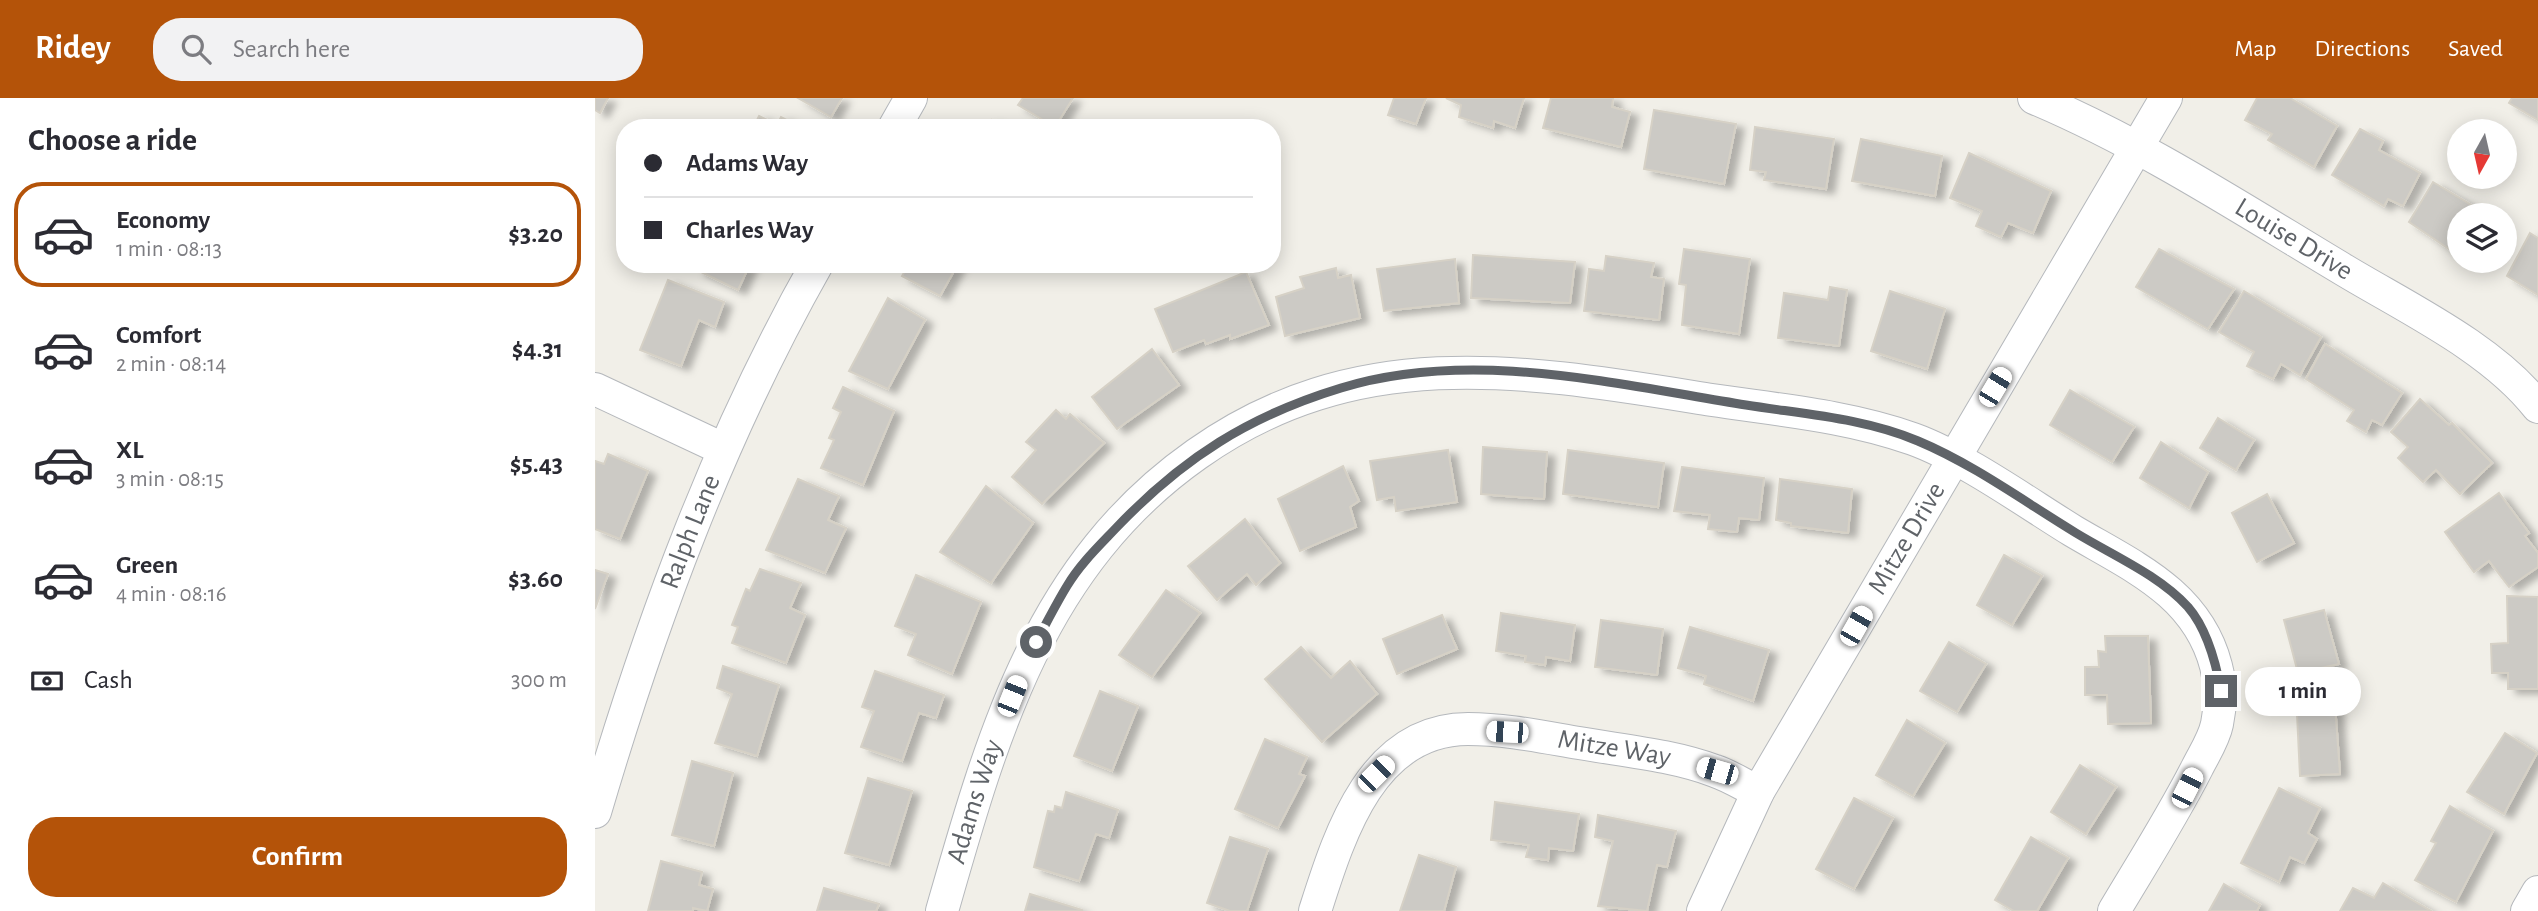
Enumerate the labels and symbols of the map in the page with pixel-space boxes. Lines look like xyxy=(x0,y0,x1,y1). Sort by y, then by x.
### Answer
north arrow xyxy=(2447,119,2517,189)
street label: Louise Drive xyxy=(2230,193,2357,286)
car xyxy=(1976,364,2015,410)
street label: Ralph Lane xyxy=(656,471,726,593)
street label: Mitze Drive xyxy=(1863,478,1951,600)
car xyxy=(1837,603,1876,649)
route start xyxy=(1020,626,1052,658)
callout: 1 min xyxy=(2245,666,2361,716)
car xyxy=(995,673,1030,719)
route end xyxy=(2205,675,2237,707)
car xyxy=(1486,720,1529,744)
street label: Mitze Way xyxy=(1555,726,1673,772)
street label: Adams Way xyxy=(942,736,1008,867)
car xyxy=(1354,752,1399,796)
car xyxy=(1694,755,1741,787)
car xyxy=(2169,765,2206,811)

